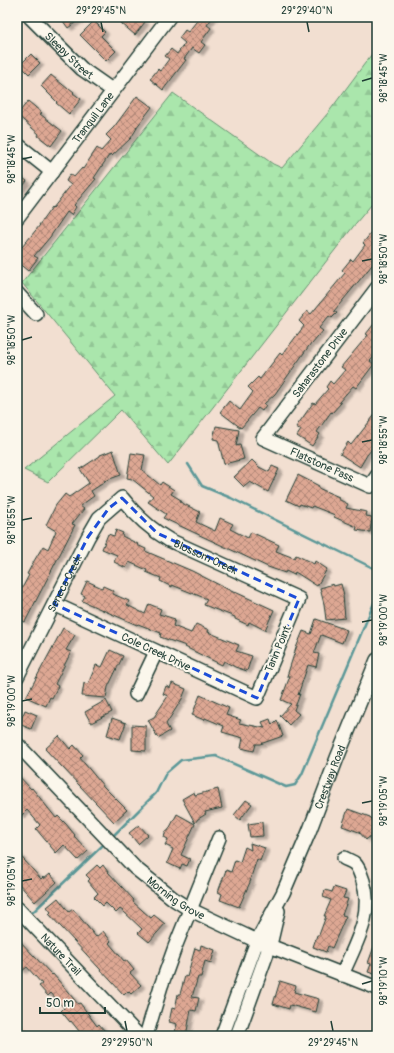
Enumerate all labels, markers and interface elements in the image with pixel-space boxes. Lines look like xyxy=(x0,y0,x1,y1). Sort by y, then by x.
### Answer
text: 29°29'45"N xyxy=(76,5,126,17)
text: 29°29'40"N xyxy=(281,5,333,17)
street label: Sleepy Street xyxy=(42,29,96,82)
text: 98°18'45"W xyxy=(378,53,390,103)
street label: Tranquil Lane xyxy=(69,89,117,146)
text: 98°18'45"W xyxy=(6,134,18,184)
text: 98°18'50"W xyxy=(378,233,390,284)
text: 98°18'50"W xyxy=(6,314,18,365)
street label: Saharastone Drive xyxy=(290,325,351,400)
text: 98°18'55"W xyxy=(378,415,390,464)
street label: Flatstone Pass xyxy=(288,445,356,484)
text: 98°18'55"W xyxy=(6,495,18,544)
street label: Blossom Creek xyxy=(172,537,240,577)
street label: Seneca Creek xyxy=(45,552,85,614)
text: 98°19'00"W xyxy=(378,594,390,646)
street label: Tarin Point xyxy=(262,623,294,674)
street label: Cole Creek Drive xyxy=(119,630,193,674)
text: 98°19'00"W xyxy=(6,675,18,727)
street label: Crestway Road xyxy=(312,743,348,811)
text: 98°19'05"W xyxy=(378,775,390,826)
text: 98°19'05"W xyxy=(6,855,18,906)
street label: Morning Grove xyxy=(144,874,207,922)
street label: Nature Trail xyxy=(38,931,84,978)
text: 98°19'10"W xyxy=(378,956,390,1005)
scale bar xyxy=(40,989,105,1015)
text: 50 m xyxy=(46,996,74,1011)
text: 29°29'50"N xyxy=(102,1037,153,1049)
text: 29°29'45"N xyxy=(308,1037,358,1049)

